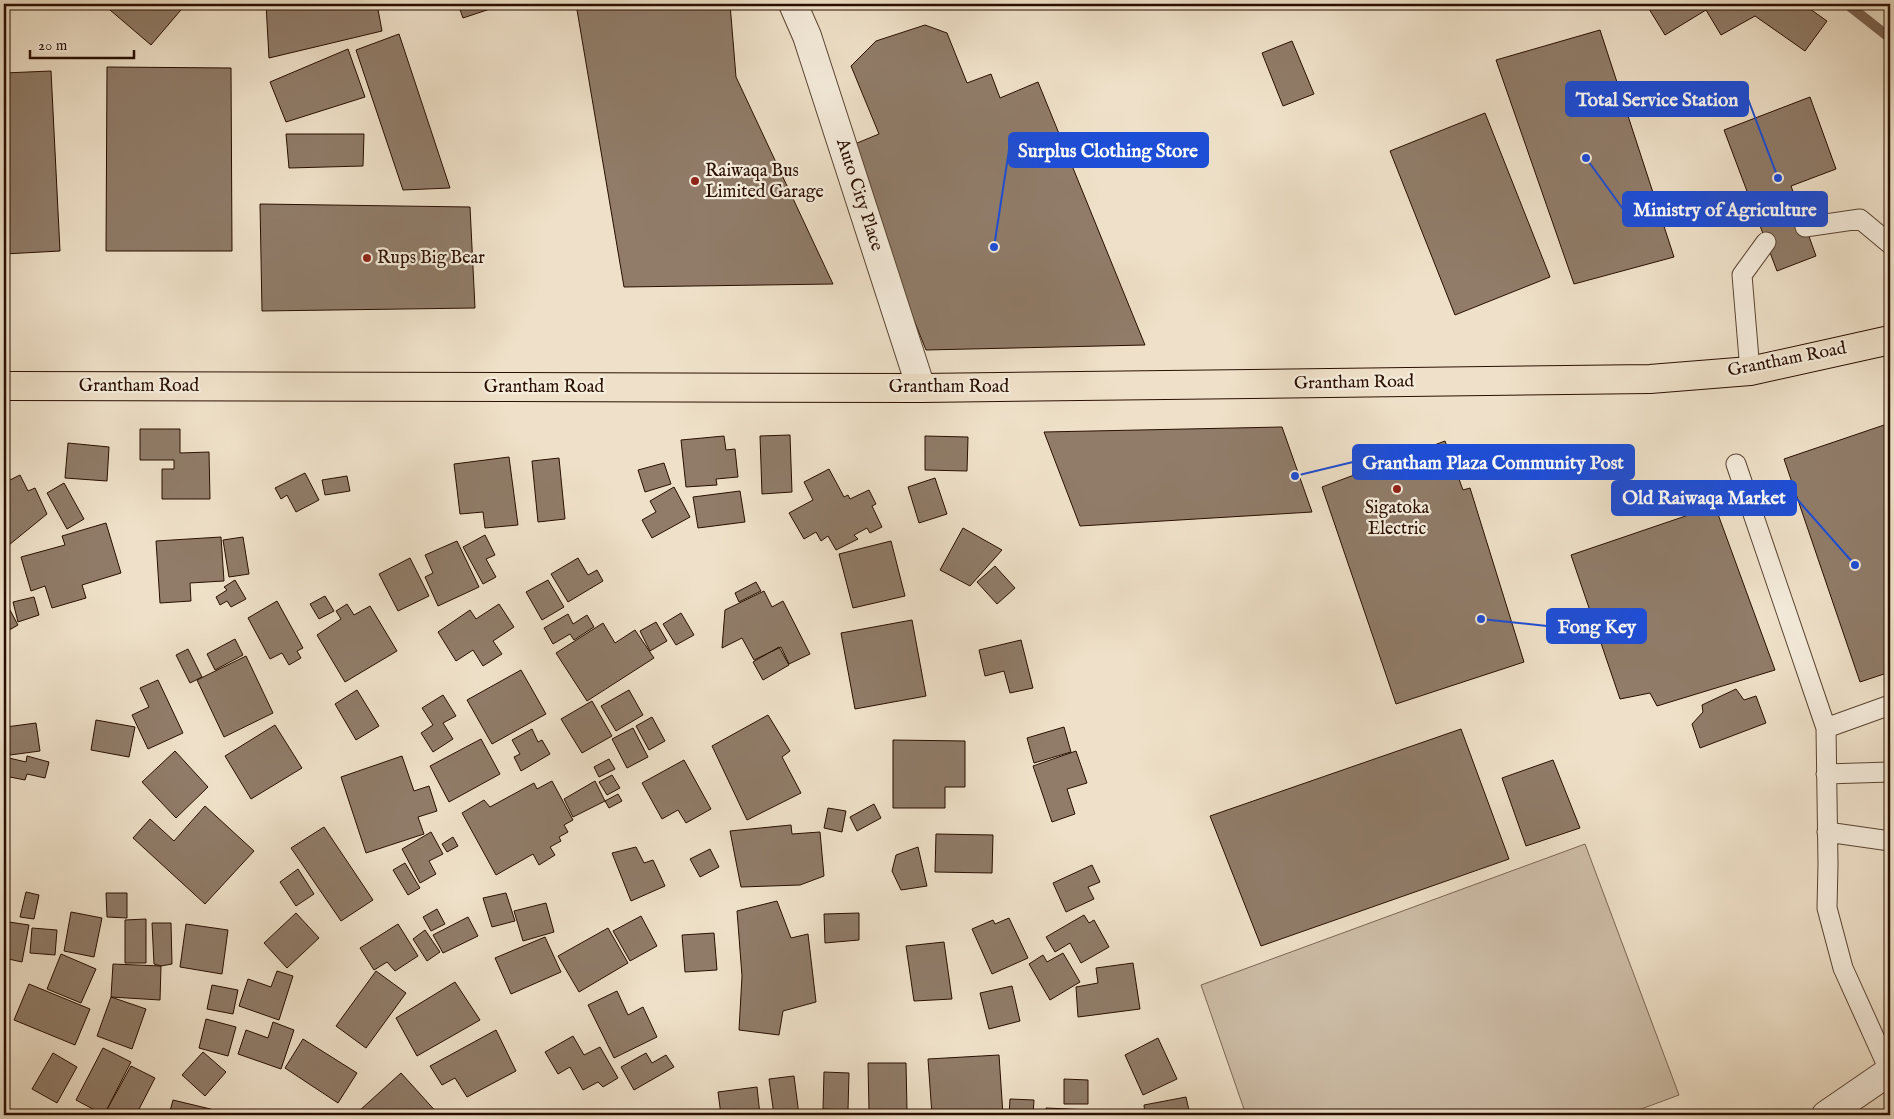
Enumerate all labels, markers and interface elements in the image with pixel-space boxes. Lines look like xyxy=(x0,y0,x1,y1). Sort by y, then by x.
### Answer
scale bar xyxy=(30,28,134,60)
text: 20 m xyxy=(38,36,68,55)
callout: Total Service Station xyxy=(1566,82,1748,116)
text: Total Service Station xyxy=(1575,89,1738,113)
callout: Surplus Clothing Store xyxy=(1009,133,1208,167)
street label: Auto City Place xyxy=(830,135,888,254)
text: Surplus Clothing Store xyxy=(1018,140,1198,164)
place label: Raiwaqa Bus Limited Garage xyxy=(705,160,824,204)
marker: Raiwaqa Bus Limited Garage xyxy=(689,175,701,187)
callout: Ministry of Agriculture xyxy=(1623,192,1827,226)
text: Ministry of Agriculture xyxy=(1633,199,1817,223)
place label: Rups Big Bear xyxy=(377,247,485,270)
marker: Rups Big Bear xyxy=(361,252,373,264)
street label: Grantham Road xyxy=(1726,337,1849,383)
street label: Grantham Road xyxy=(1294,370,1415,396)
street label: Grantham Road xyxy=(79,375,200,398)
street label: Grantham Road xyxy=(484,376,605,399)
street label: Grantham Road xyxy=(889,376,1010,399)
callout: Grantham Plaza Community Post xyxy=(1353,445,1634,479)
text: Grantham Plaza Community Post xyxy=(1362,452,1624,476)
callout: Old Raiwaqa Market xyxy=(1612,481,1796,515)
marker: Sigatoka Electric xyxy=(1391,483,1403,495)
text: Old Raiwaqa Market xyxy=(1622,487,1786,511)
place label: Sigatoka Electric xyxy=(1365,497,1430,541)
callout: Fong Key xyxy=(1547,609,1646,643)
text: Fong Key xyxy=(1558,616,1637,640)

